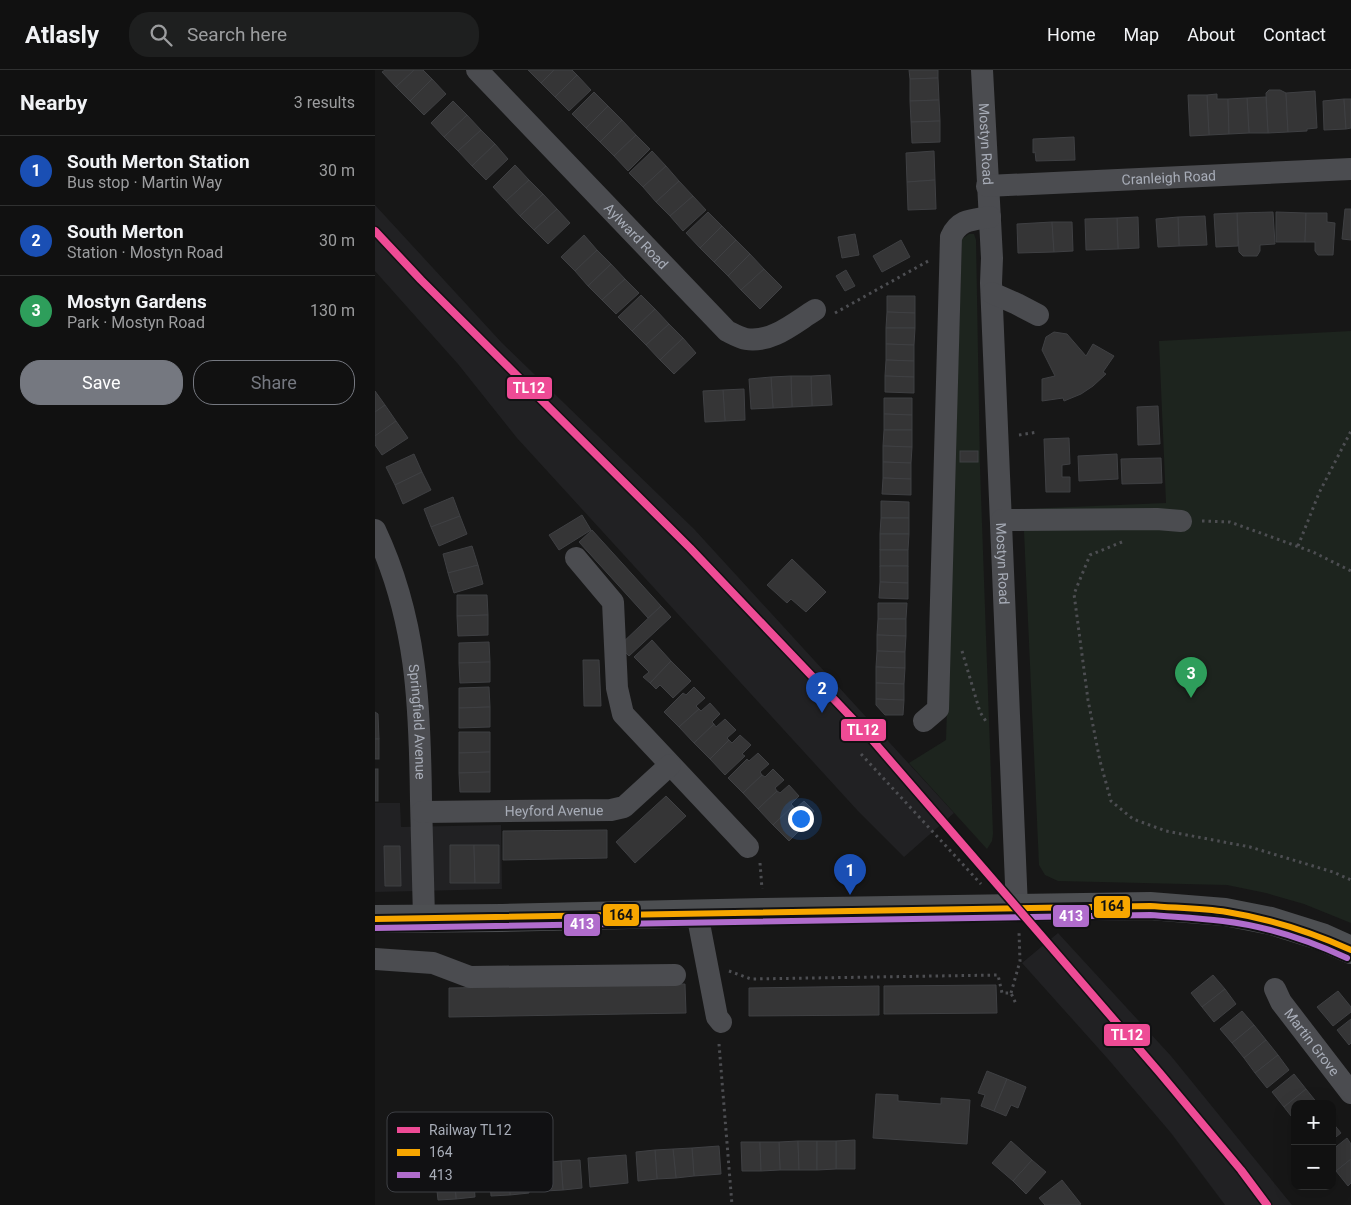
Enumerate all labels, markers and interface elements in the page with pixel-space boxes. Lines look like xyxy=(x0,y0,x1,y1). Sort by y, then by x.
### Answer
search box xyxy=(129,12,479,57)
text: Atlasly xyxy=(25,21,99,49)
icon: search xyxy=(147,21,175,49)
text: Search here xyxy=(187,23,287,46)
text: Home xyxy=(1047,24,1096,45)
text: Map xyxy=(1124,24,1159,45)
text: About xyxy=(1187,24,1235,45)
text: Contact xyxy=(1263,24,1326,45)
text: Nearby xyxy=(20,91,87,115)
text: 3 results xyxy=(294,93,355,112)
street label: Mostyn Road xyxy=(976,103,996,185)
text: South Merton Station xyxy=(67,150,250,173)
text: 1 xyxy=(31,161,41,180)
text: 30 m xyxy=(319,161,355,180)
street label: Cranleigh Road xyxy=(1121,167,1216,188)
text: Bus stop · Martin Way xyxy=(67,173,222,192)
street label: Aylward Road xyxy=(601,200,671,272)
text: South Merton xyxy=(67,220,184,243)
text: 2 xyxy=(31,231,41,250)
text: 30 m xyxy=(319,231,355,250)
text: Station · Mostyn Road xyxy=(67,243,223,262)
text: Mostyn Gardens xyxy=(67,290,207,313)
text: 3 xyxy=(31,301,41,320)
text: 130 m xyxy=(310,301,355,320)
text: Park · Mostyn Road xyxy=(67,313,205,332)
button: Save xyxy=(20,360,183,405)
button: Share xyxy=(193,360,355,405)
line badge: TL12 xyxy=(506,376,553,400)
text: TL12 xyxy=(513,380,545,396)
street label: Mostyn Road xyxy=(993,522,1012,605)
pin: 3 xyxy=(1175,657,1207,698)
street label: Springfield Avenue xyxy=(406,663,429,780)
pin: 2 xyxy=(806,672,838,713)
line badge: TL12 xyxy=(840,718,887,742)
text: TL12 xyxy=(847,722,879,738)
street label: Heyford Avenue xyxy=(505,802,603,819)
your location xyxy=(788,806,814,832)
pin: 1 xyxy=(834,854,866,895)
line badge: 164 xyxy=(1093,895,1131,919)
text: 164 xyxy=(1100,898,1124,914)
line badge: 164 xyxy=(602,903,640,927)
line badge: 413 xyxy=(1052,904,1090,928)
text: 164 xyxy=(609,907,633,923)
text: 413 xyxy=(1059,908,1083,924)
line badge: 413 xyxy=(563,913,601,937)
text: 413 xyxy=(570,916,594,932)
street label: Martin Grove xyxy=(1281,1005,1343,1079)
line badge: TL12 xyxy=(1103,1023,1151,1047)
text: TL12 xyxy=(1111,1027,1143,1043)
map controls xyxy=(1291,1100,1336,1190)
button: + xyxy=(1291,1100,1336,1145)
legend xyxy=(387,1112,553,1192)
text: Railway TL12 xyxy=(429,1122,512,1138)
text: 164 xyxy=(429,1144,453,1160)
button: − xyxy=(1291,1145,1336,1190)
text: 413 xyxy=(429,1167,453,1183)

